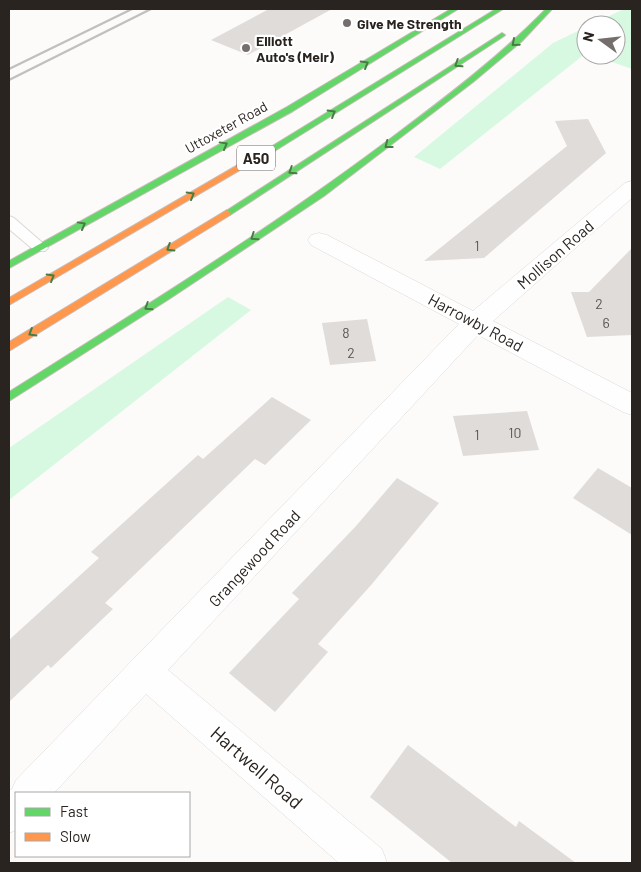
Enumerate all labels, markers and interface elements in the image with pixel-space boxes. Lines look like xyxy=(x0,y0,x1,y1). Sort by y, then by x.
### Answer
place label: Give Me Strength xyxy=(357,15,462,32)
north arrow xyxy=(576,15,626,65)
marker: Give Me Strength xyxy=(341,17,353,29)
text: N xyxy=(579,30,597,43)
place label: Elliott Auto's (Meir) xyxy=(256,32,334,65)
one-way arrow xyxy=(511,38,520,47)
marker: Elliott Auto's (Meir) xyxy=(240,42,252,54)
one-way arrow xyxy=(454,58,464,67)
one-way arrow xyxy=(359,61,368,71)
street label: Uttoxeter Road xyxy=(182,97,270,157)
one-way arrow xyxy=(326,110,335,120)
one-way arrow xyxy=(385,140,394,148)
one-way arrow xyxy=(218,142,227,152)
road number: A50 xyxy=(237,146,275,170)
one-way arrow xyxy=(289,165,298,175)
one-way arrow xyxy=(186,192,195,202)
street label: Mollison Road xyxy=(513,216,597,292)
one-way arrow xyxy=(77,221,86,231)
one-way arrow xyxy=(251,231,260,241)
house number: 1 xyxy=(475,237,479,254)
one-way arrow xyxy=(167,242,176,252)
one-way arrow xyxy=(45,273,54,283)
street label: Harrowby Road xyxy=(425,289,527,355)
house number: 2 xyxy=(595,295,603,312)
one-way arrow xyxy=(145,301,154,310)
house number: 6 xyxy=(602,314,610,331)
house number: 8 xyxy=(342,324,350,341)
one-way arrow xyxy=(28,327,37,337)
house number: 2 xyxy=(347,344,355,361)
house number: 10 xyxy=(509,424,521,441)
house number: 1 xyxy=(475,426,479,443)
street label: Grangewood Road xyxy=(204,506,304,610)
street label: Hartwell Road xyxy=(206,721,308,813)
legend xyxy=(15,792,190,857)
text: Fast xyxy=(60,802,88,820)
text: Slow xyxy=(60,827,91,845)

